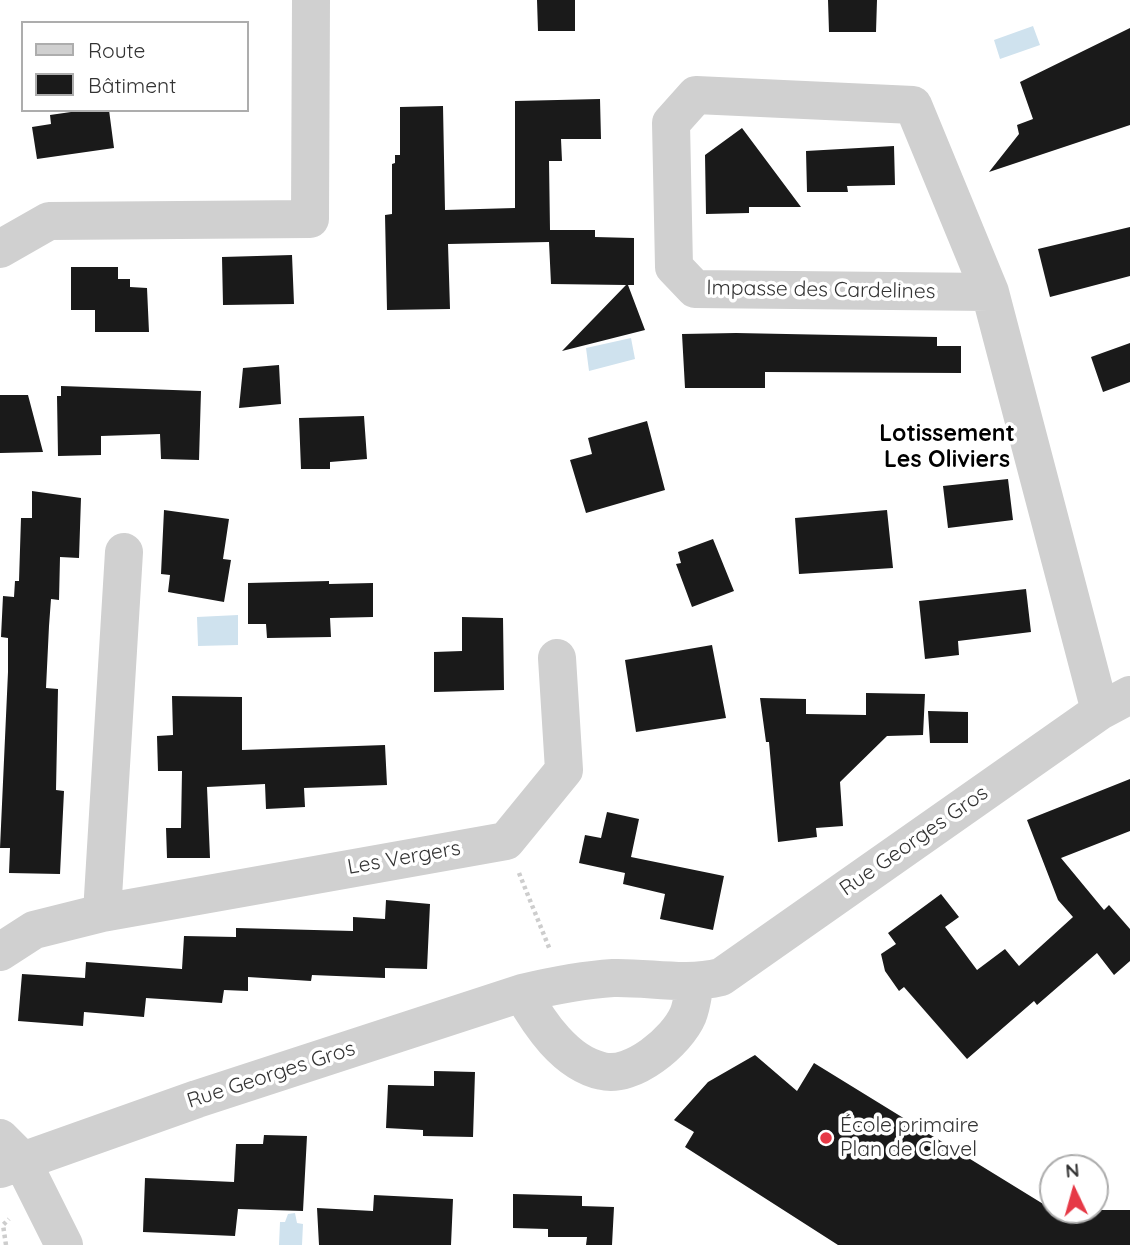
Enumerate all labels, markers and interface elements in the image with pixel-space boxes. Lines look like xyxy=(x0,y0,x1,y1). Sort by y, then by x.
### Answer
legend xyxy=(21,21,248,112)
text: Route xyxy=(88,37,145,63)
text: Bâtiment xyxy=(88,72,176,98)
street label: Impasse des Cardelines xyxy=(706,275,936,305)
district label: Lotissement Les Oliviers xyxy=(879,420,1015,474)
street label: Rue Georges Gros xyxy=(835,780,993,902)
street label: Les Vergers xyxy=(346,836,462,880)
street label: Rue Georges Gros xyxy=(184,1036,358,1114)
place label: École primaire Plan de Clavel xyxy=(840,1113,979,1163)
marker: École primaire Plan de Clavel xyxy=(818,1130,834,1146)
north arrow xyxy=(1039,1154,1109,1224)
text: N xyxy=(1064,1158,1080,1183)

